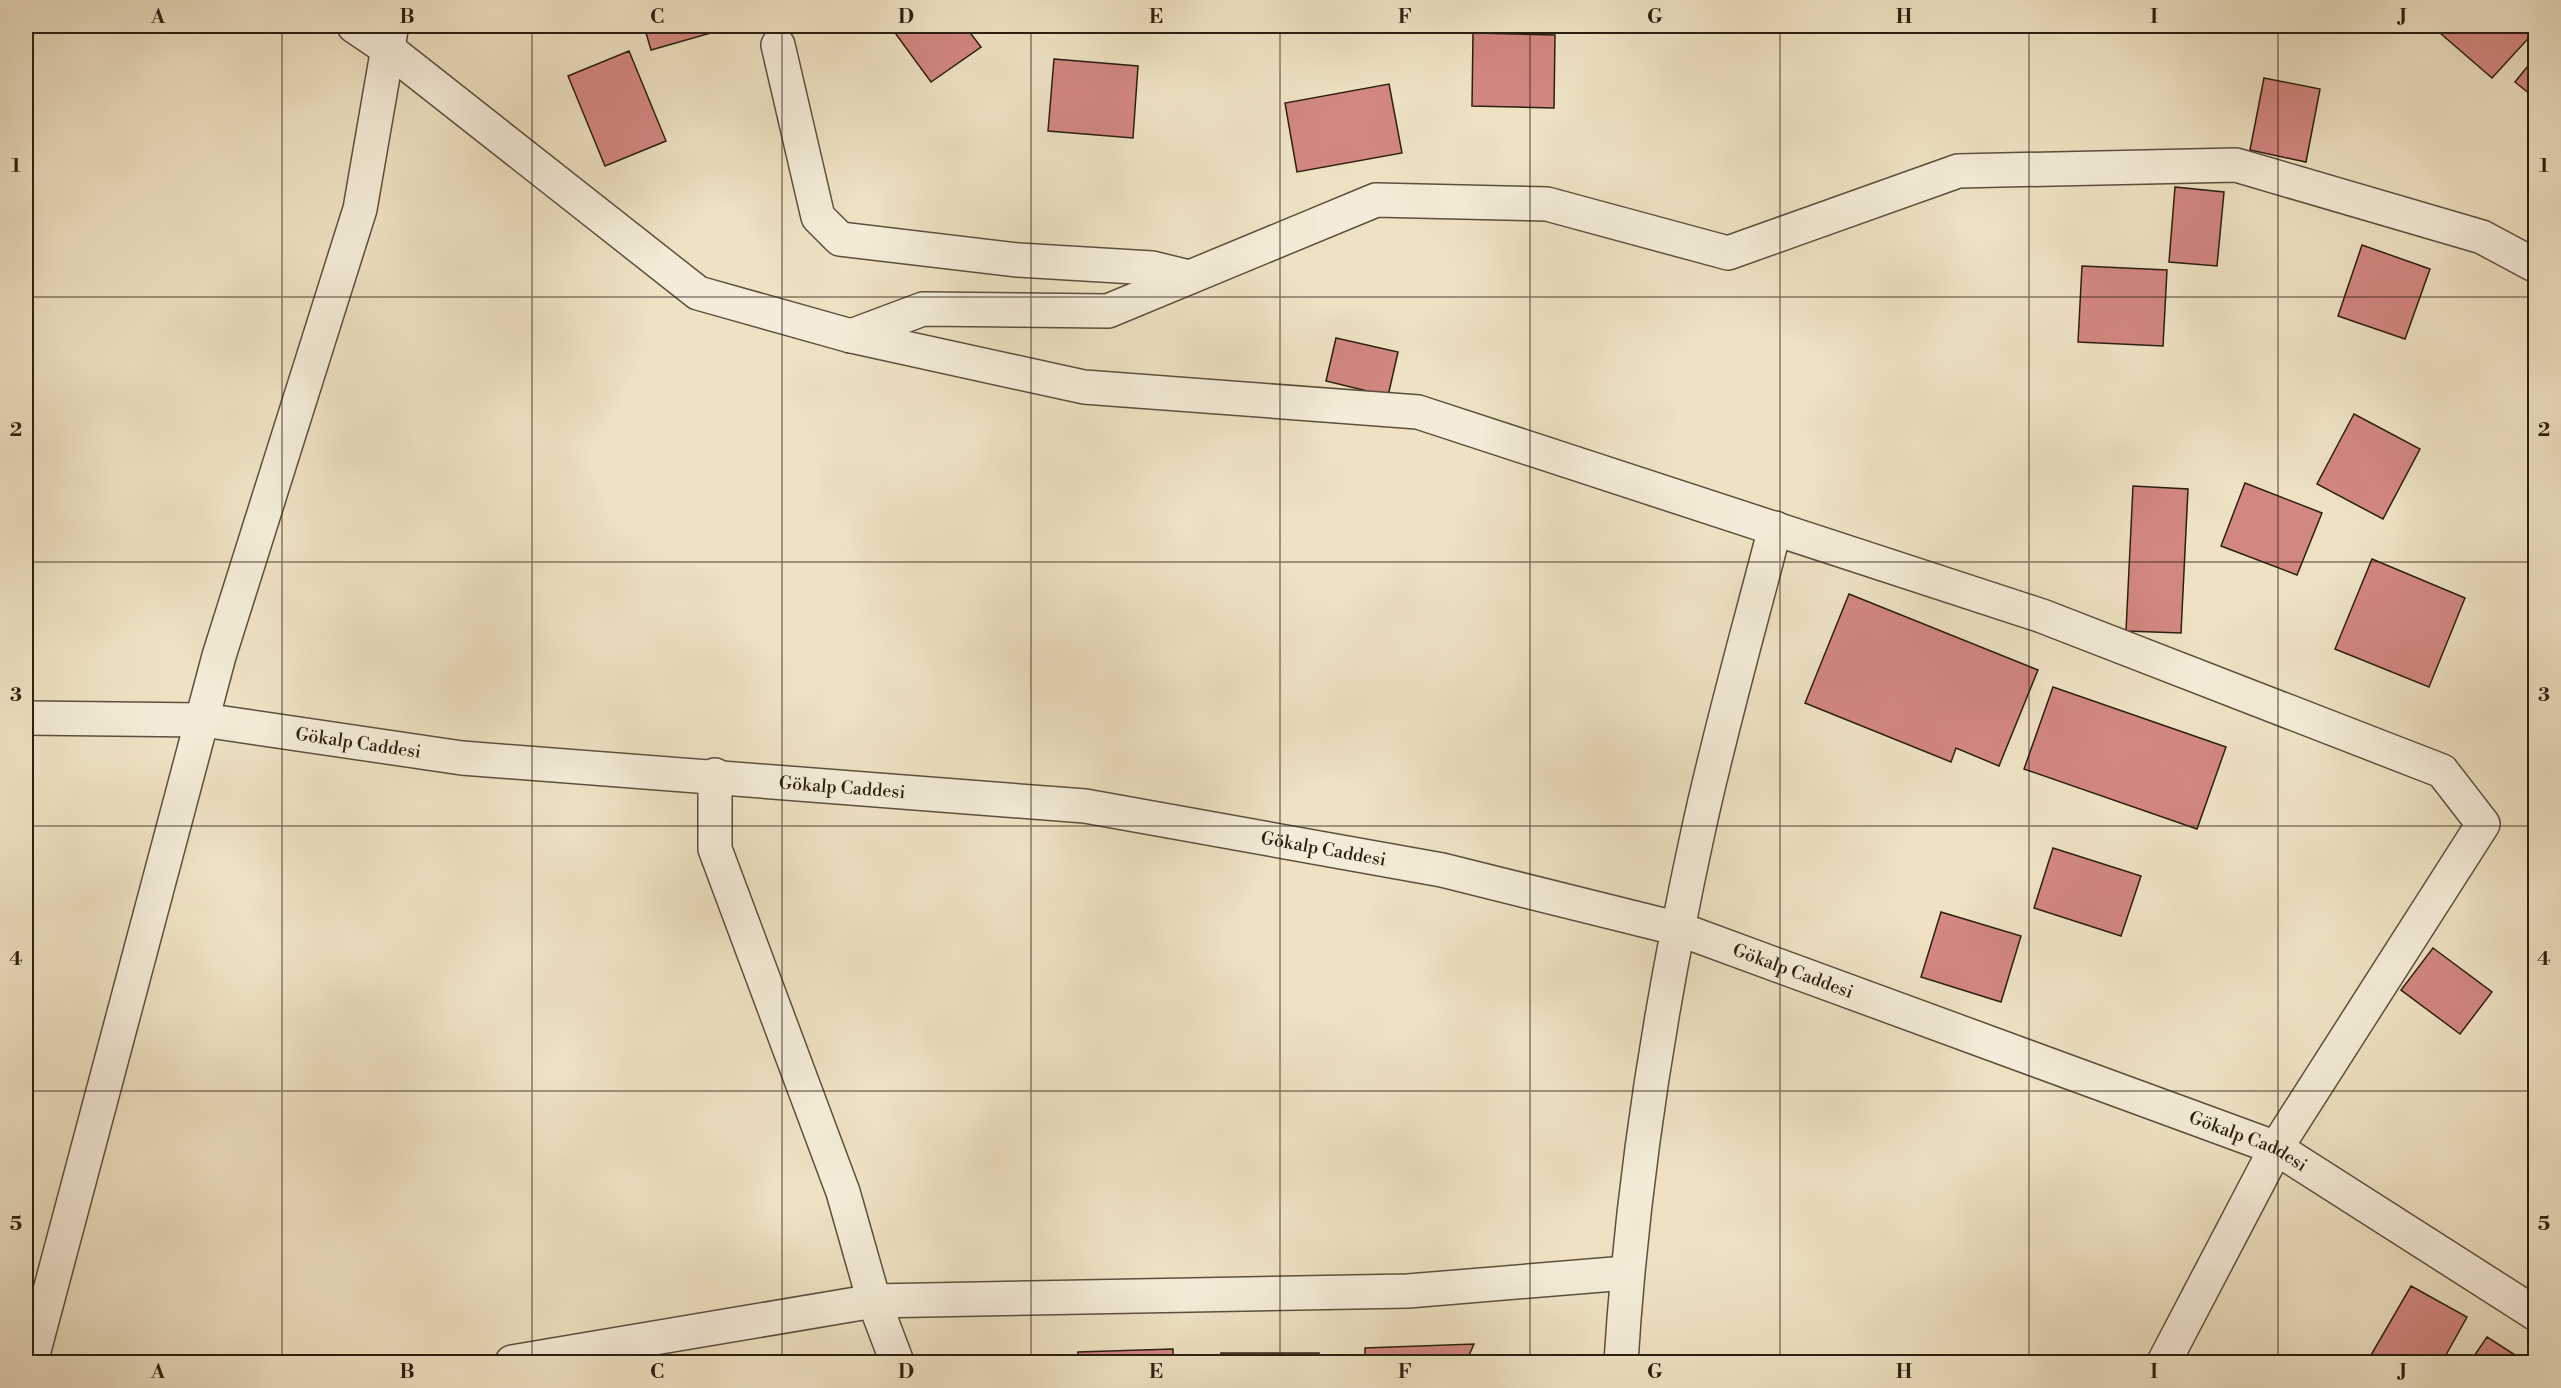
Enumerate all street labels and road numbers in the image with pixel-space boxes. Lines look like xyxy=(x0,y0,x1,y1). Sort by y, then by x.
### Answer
street label: Gökalp Caddesi xyxy=(294,723,423,764)
street label: Gökalp Caddesi xyxy=(778,771,906,804)
street label: Gökalp Caddesi xyxy=(1259,827,1388,872)
street label: Gökalp Caddesi xyxy=(1729,939,1856,1004)
street label: Gökalp Caddesi xyxy=(2186,1106,2311,1177)

